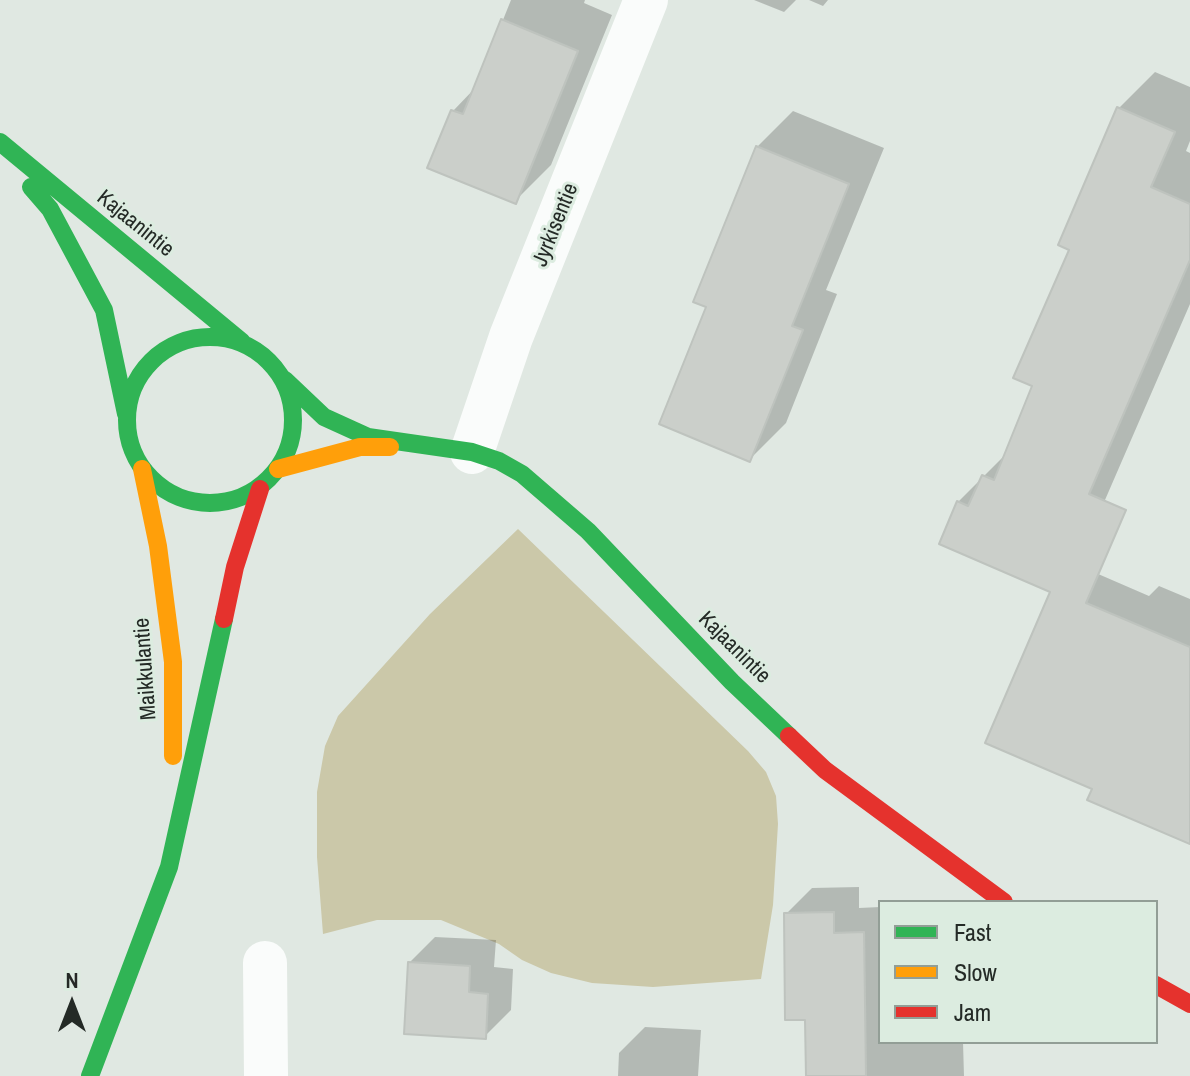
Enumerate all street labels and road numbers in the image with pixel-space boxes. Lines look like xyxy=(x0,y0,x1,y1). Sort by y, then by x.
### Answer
street label: Jyrkisentie xyxy=(527,180,585,270)
street label: Kajaanintie xyxy=(91,185,179,263)
street label: Kajaanintie xyxy=(692,606,776,690)
street label: Maikkulantie xyxy=(129,617,163,721)

